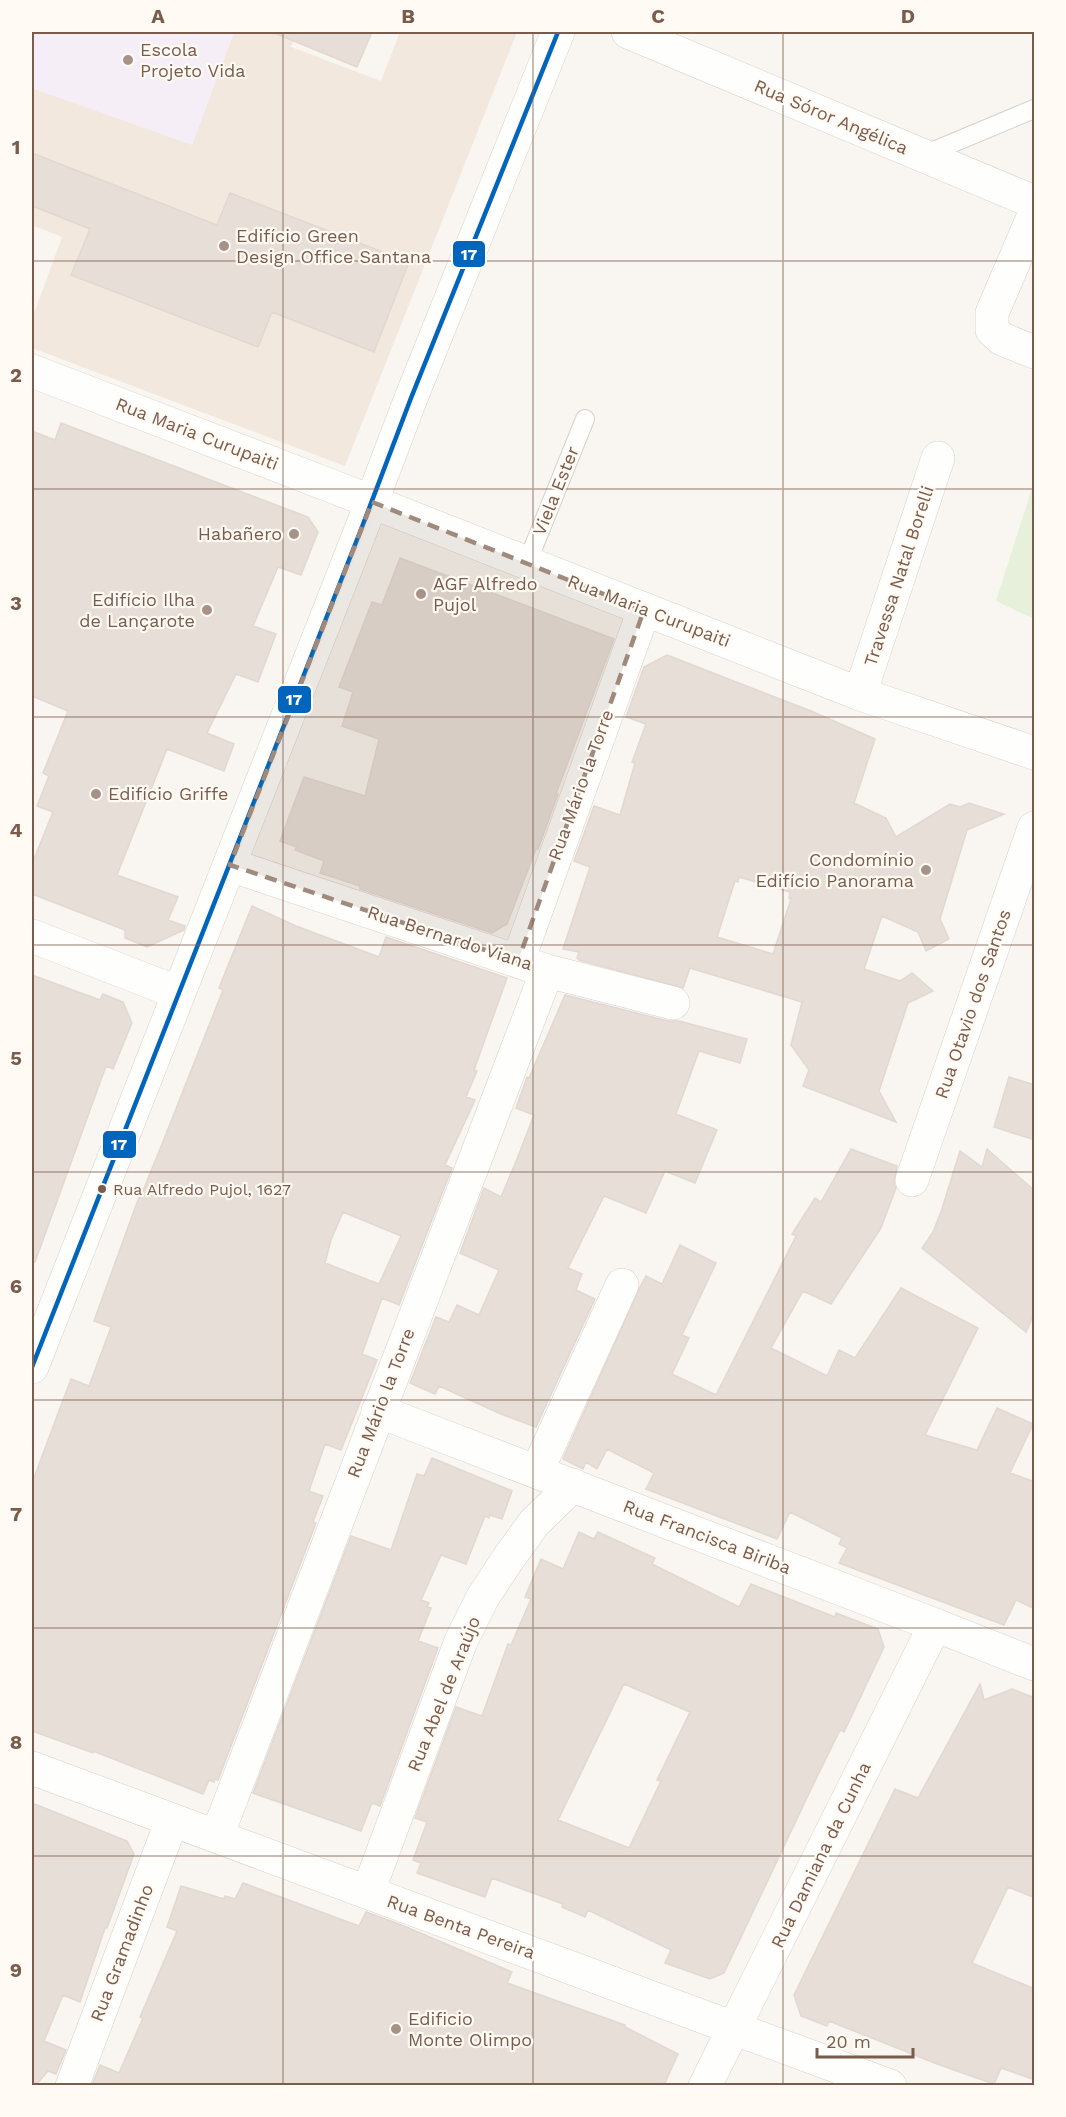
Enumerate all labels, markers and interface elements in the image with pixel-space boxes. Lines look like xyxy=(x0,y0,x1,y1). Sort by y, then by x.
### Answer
text: A xyxy=(151,4,165,28)
text: B xyxy=(401,4,415,28)
text: C xyxy=(651,4,665,28)
text: D xyxy=(901,4,915,28)
place label: Escola Projeto Vida xyxy=(140,39,246,81)
marker: Escola Projeto Vida xyxy=(121,53,135,67)
street label: Rua Sóror Angélica xyxy=(751,75,911,158)
text: 1 xyxy=(12,135,20,159)
place label: Edifício Green Design Office Santana xyxy=(236,225,431,267)
marker: Edifício Green Design Office Santana xyxy=(217,239,231,253)
line badge: 17 xyxy=(452,240,486,268)
text: 17 xyxy=(461,245,478,264)
text: 2 xyxy=(10,363,22,387)
street label: Rua Maria Curupaiti xyxy=(113,393,282,474)
street label: Viela Ester xyxy=(528,443,583,539)
street label: Travessa Natal Borelli xyxy=(859,483,938,669)
place label: Habañero xyxy=(198,523,282,544)
marker: Habañero xyxy=(287,527,301,541)
street label: Rua Maria Curupaiti xyxy=(565,570,734,651)
place label: AGF Alfredo Pujol xyxy=(433,573,538,615)
marker: AGF Alfredo Pujol xyxy=(414,587,428,601)
place label: Edifício Ilha de Lançarote xyxy=(79,589,195,631)
text: 3 xyxy=(10,591,22,615)
marker: Edifício Ilha de Lançarote xyxy=(200,603,214,617)
line badge: 17 xyxy=(277,685,312,714)
text: 17 xyxy=(286,690,303,709)
street label: Rua Mário la Torre xyxy=(544,707,618,863)
place label: Edifício Griffe xyxy=(108,783,228,804)
marker: Edifício Griffe xyxy=(89,787,103,801)
text: 4 xyxy=(10,818,23,842)
place label: Condomínio Edifício Panorama xyxy=(755,849,914,891)
marker: Condomínio Edifício Panorama xyxy=(919,863,933,877)
street label: Rua Bernardo Viana xyxy=(365,901,535,974)
street label: Rua Otavio dos Santos xyxy=(930,906,1015,1101)
text: 5 xyxy=(10,1046,22,1070)
line badge: 17 xyxy=(102,1130,137,1159)
text: 17 xyxy=(111,1135,128,1154)
place label: Rua Alfredo Pujol, 1627 xyxy=(113,1180,291,1199)
marker: Rua Alfredo Pujol, 1627 xyxy=(96,1183,108,1195)
text: 6 xyxy=(10,1274,22,1298)
street label: Rua Mário la Torre xyxy=(342,1325,419,1481)
street label: Rua Francisca Biriba xyxy=(620,1495,794,1578)
text: 7 xyxy=(10,1502,22,1526)
street label: Rua Abel de Araújo xyxy=(403,1613,484,1775)
text: 8 xyxy=(10,1730,22,1754)
street label: Rua Damiana da Cunha xyxy=(766,1758,875,1951)
street label: Rua Gramadinho xyxy=(86,1881,157,2025)
street label: Rua Benta Pereira xyxy=(384,1890,538,1963)
text: 9 xyxy=(10,1958,22,1982)
place label: Edificio Monte Olimpo xyxy=(408,2008,532,2050)
scale bar xyxy=(817,2021,913,2059)
marker: Edificio Monte Olimpo xyxy=(389,2022,403,2036)
text: 20 m xyxy=(826,2031,871,2052)

